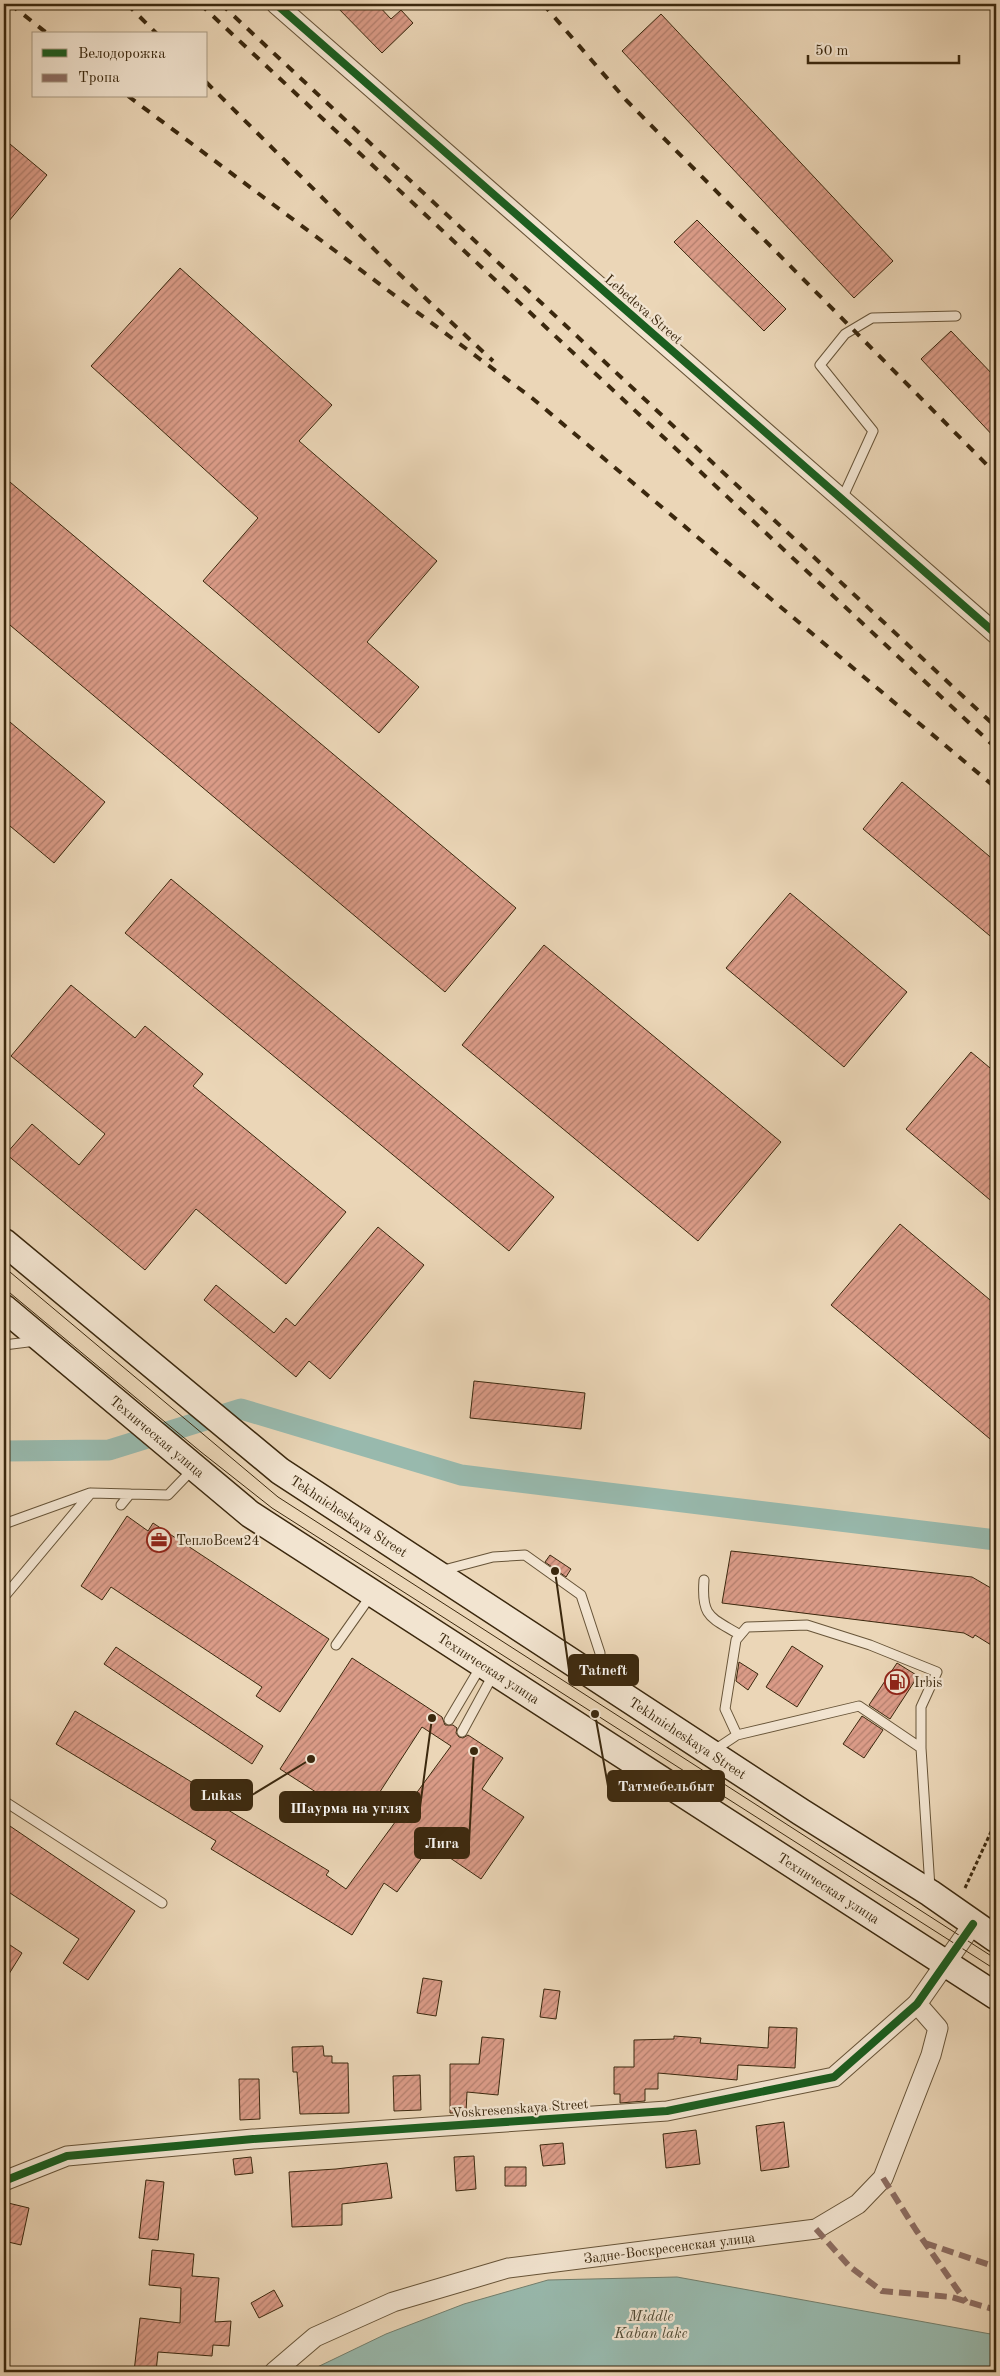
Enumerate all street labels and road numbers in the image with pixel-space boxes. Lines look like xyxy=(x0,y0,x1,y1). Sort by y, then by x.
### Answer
street label: Lebedeva Street xyxy=(602,272,685,347)
street label: Техническая улица xyxy=(107,1394,207,1481)
street label: Tekhnicheskaya Street xyxy=(287,1474,410,1560)
street label: Техническая улица xyxy=(435,1631,542,1707)
street label: Tekhnicheskaya Street xyxy=(626,1695,748,1782)
street label: Техническая улица xyxy=(775,1851,882,1927)
street label: Voskresenskaya Street xyxy=(451,2097,589,2121)
street label: Задне-Воскресенская улица xyxy=(583,2231,756,2266)

